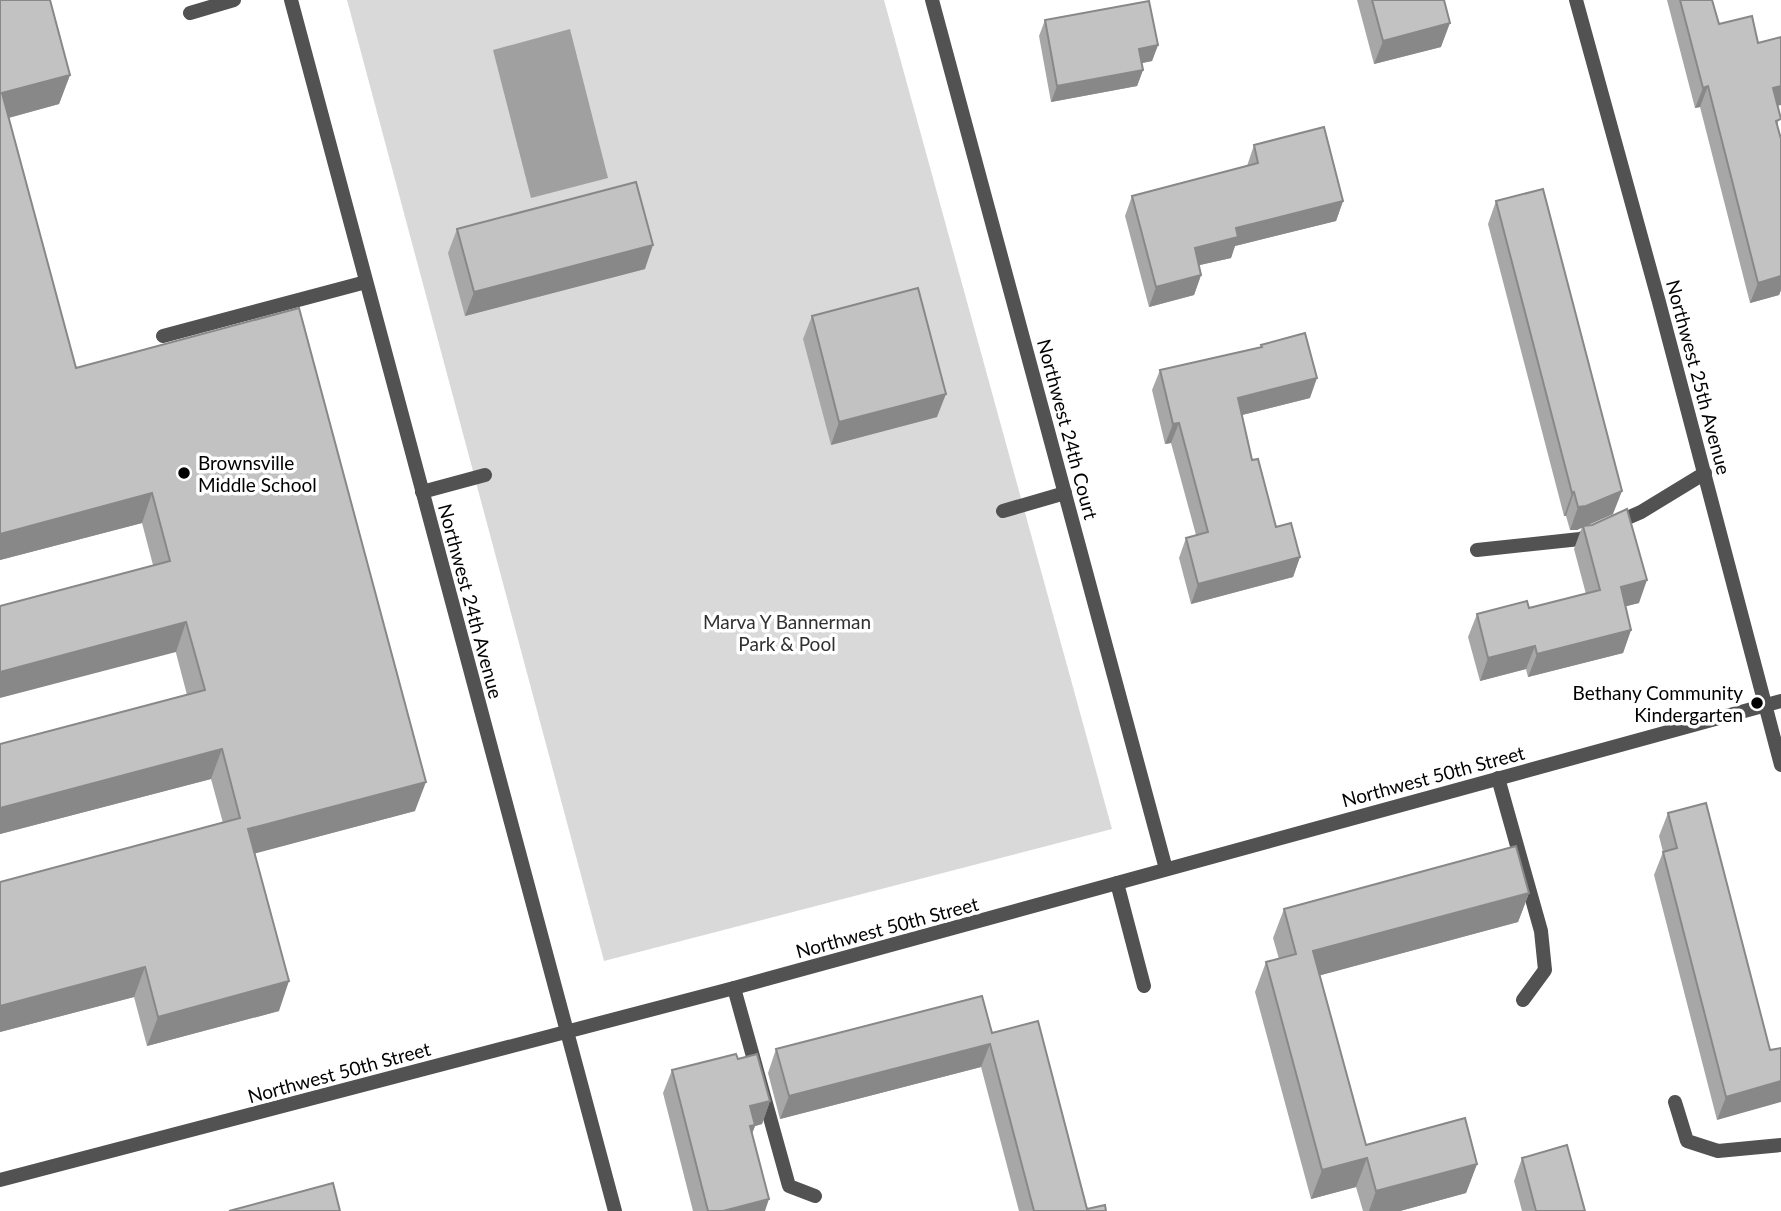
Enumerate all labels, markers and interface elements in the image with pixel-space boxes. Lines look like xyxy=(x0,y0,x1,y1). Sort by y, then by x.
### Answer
street label: Northwest 25th Avenue xyxy=(1662,277,1736,477)
street label: Northwest 24th Court xyxy=(1033,336,1103,522)
place label: Brownsville Middle School xyxy=(198,451,317,496)
marker: Brownsville Middle School xyxy=(176,465,192,481)
street label: Northwest 24th Avenue xyxy=(434,501,508,701)
park label: Marva Y Bannerman Park & Pool xyxy=(703,610,871,655)
place label: Bethany Community Kindergarten xyxy=(1573,681,1743,726)
marker: Bethany Community Kindergarten xyxy=(1749,695,1765,711)
street label: Northwest 50th Street xyxy=(1339,740,1527,811)
street label: Northwest 50th Street xyxy=(793,891,981,962)
street label: Northwest 50th Street xyxy=(245,1036,433,1107)

